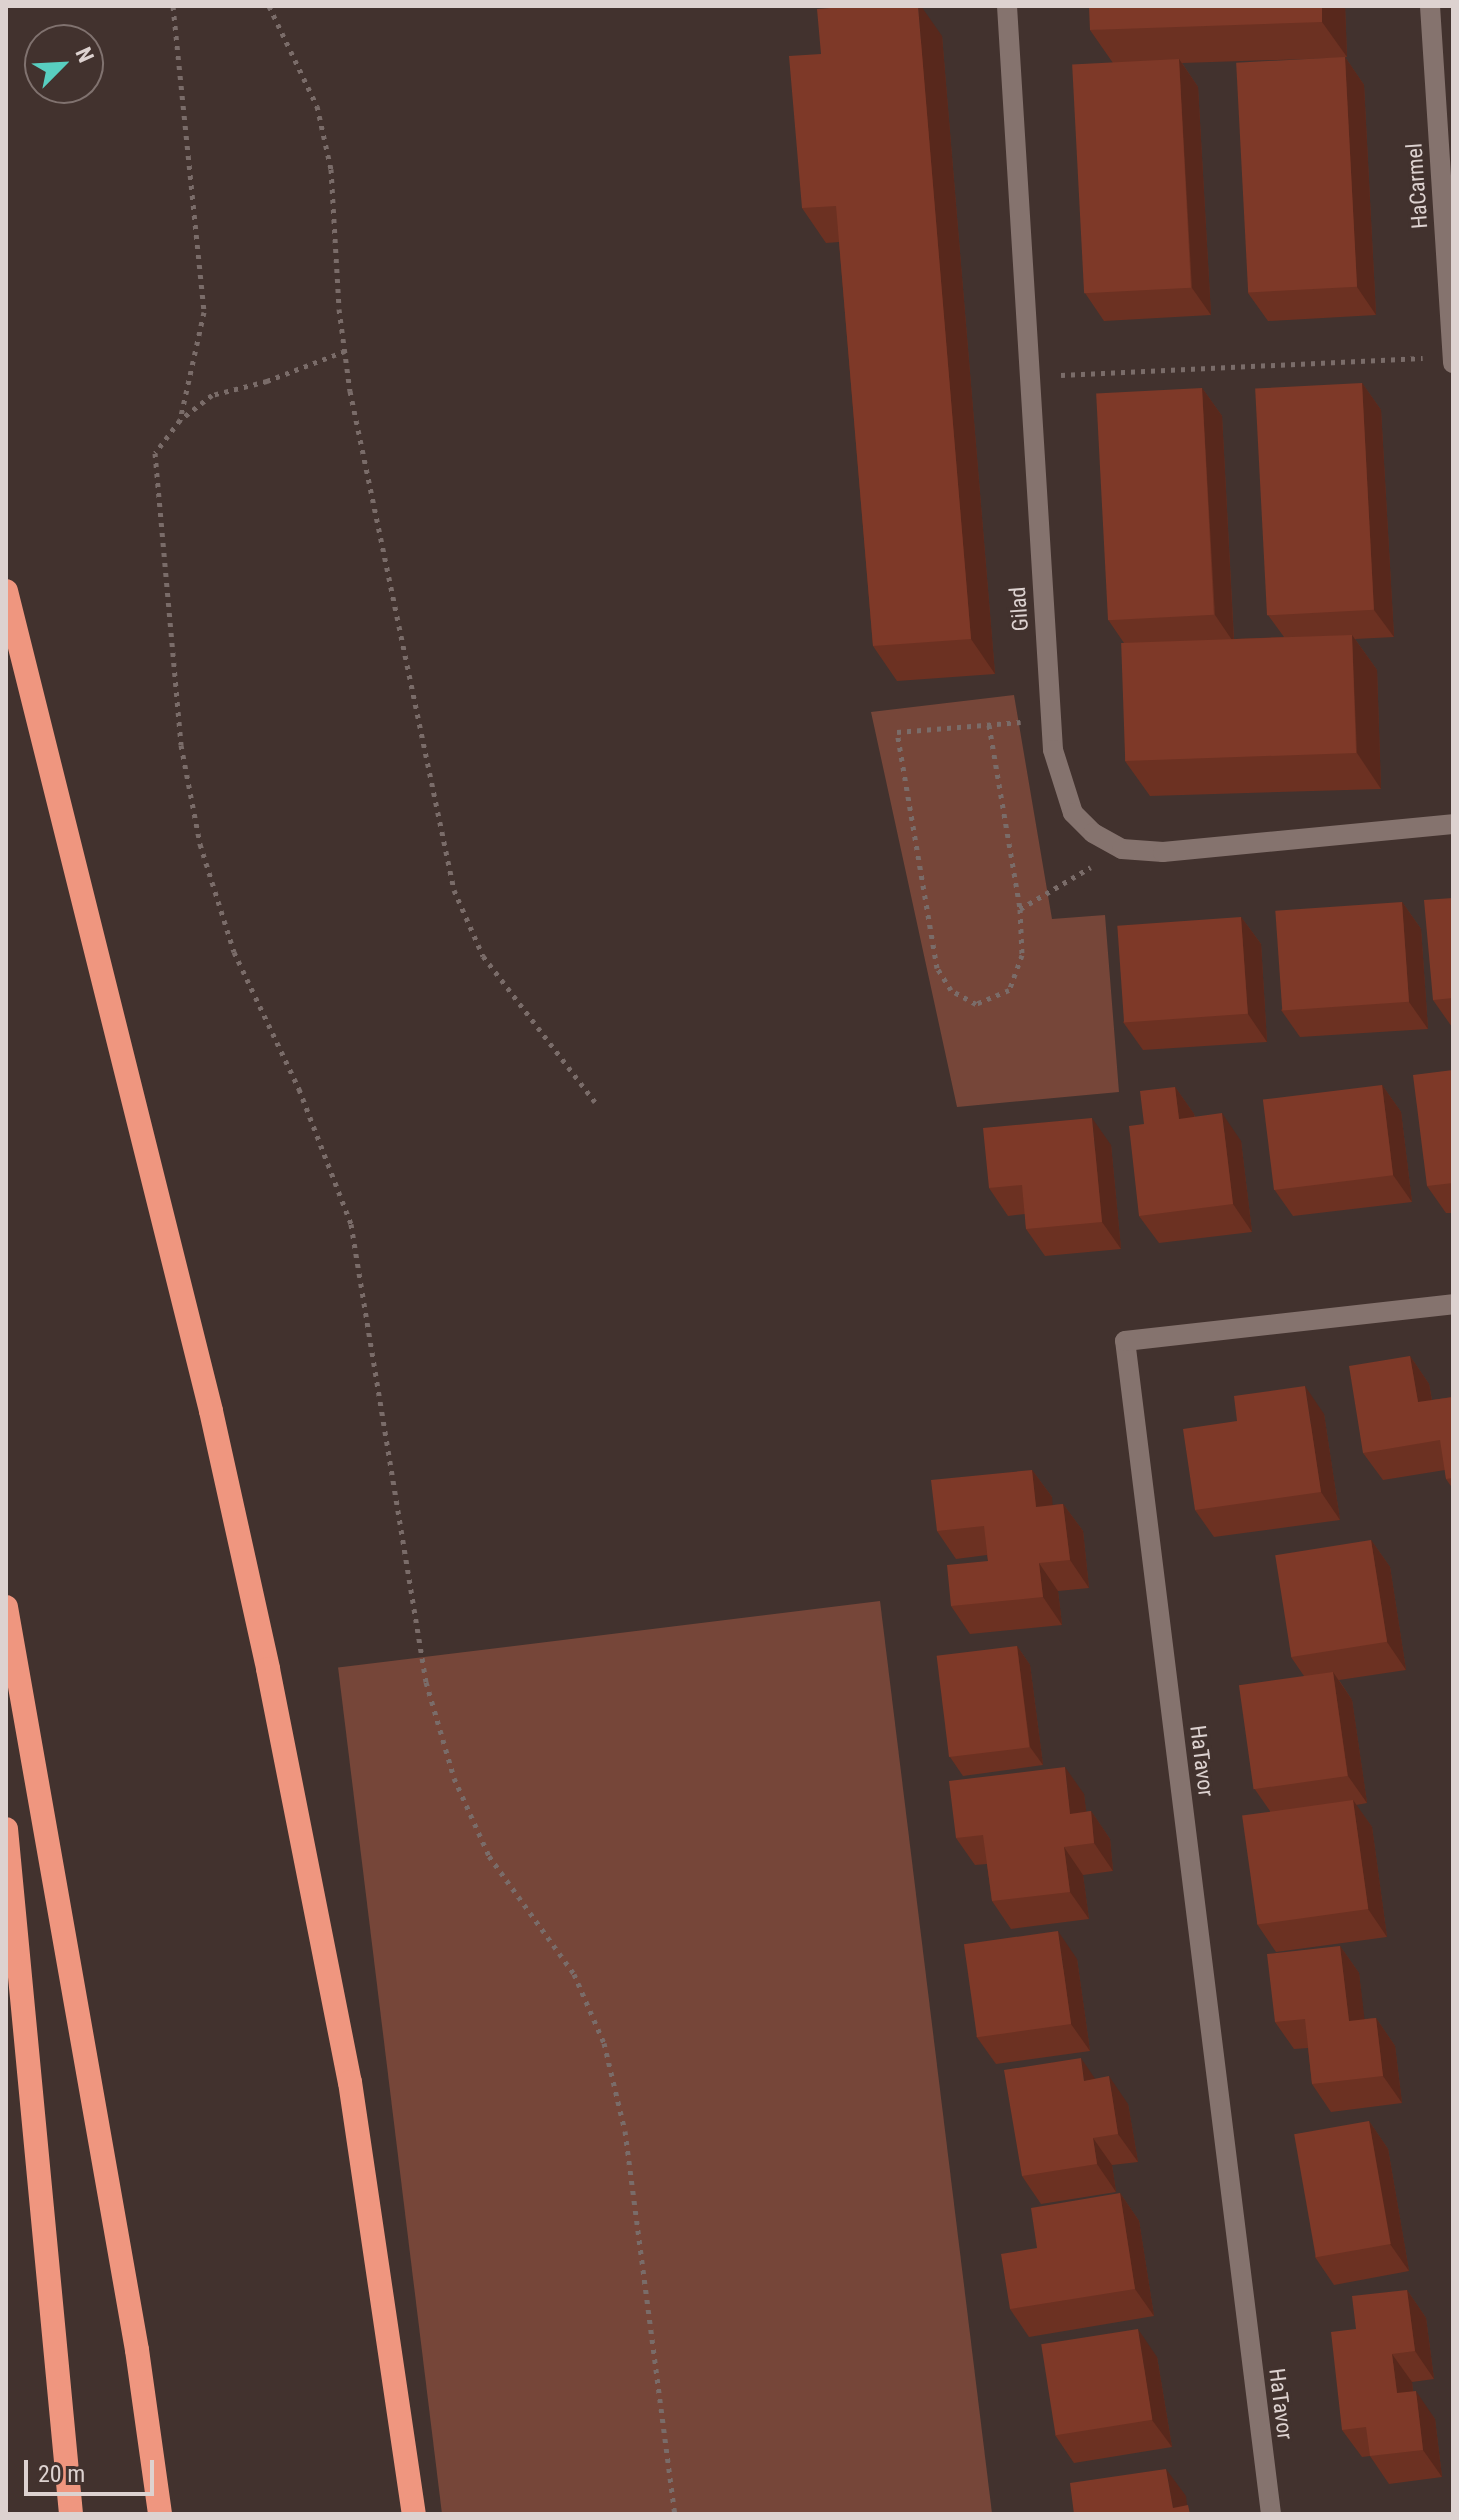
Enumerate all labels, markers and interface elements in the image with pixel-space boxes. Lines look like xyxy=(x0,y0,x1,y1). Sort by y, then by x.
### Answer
north arrow xyxy=(24,24,104,104)
text: N xyxy=(70,44,99,66)
street label: HaCarmel xyxy=(1401,142,1433,230)
street label: Gilad xyxy=(1004,586,1034,632)
street label: HaTavor xyxy=(1185,1724,1219,1798)
street label: HaTavor xyxy=(1264,2367,1298,2441)
scale bar xyxy=(28,2444,158,2494)
text: 20 m xyxy=(38,2460,85,2488)

